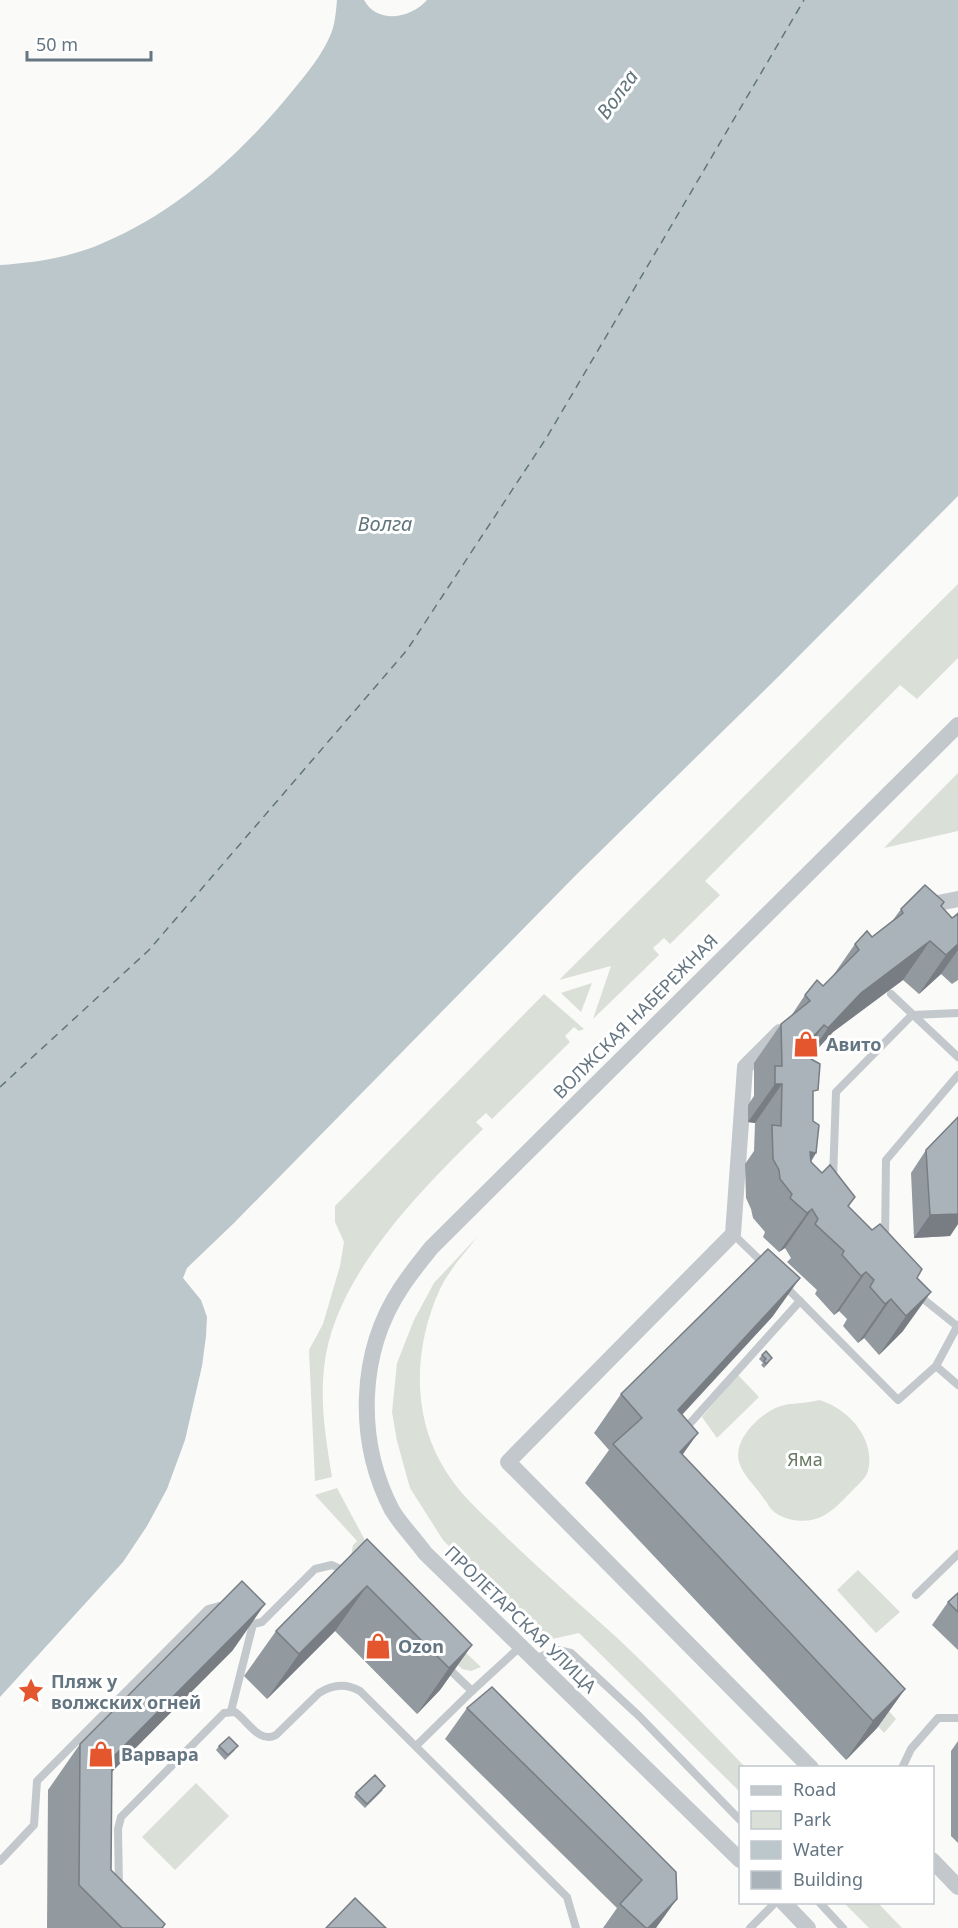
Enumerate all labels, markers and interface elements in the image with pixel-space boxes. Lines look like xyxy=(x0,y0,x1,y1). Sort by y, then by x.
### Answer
scale bar xyxy=(27,24,152,62)
text: 50 m xyxy=(36,32,78,56)
water label: Волга xyxy=(590,64,644,124)
water label: Волга xyxy=(358,510,412,537)
street label: ВОЛЖСКАЯ НАБЕРЕЖНАЯ xyxy=(547,928,723,1104)
shop icon: Авито xyxy=(791,1029,821,1059)
place label: Авито xyxy=(826,1032,881,1056)
park label: Яма xyxy=(787,1447,823,1471)
street label: ПРОЛЕТАРСКАЯ УЛИЦА xyxy=(440,1540,602,1698)
shop icon: Ozon xyxy=(363,1631,393,1661)
place label: Ozon xyxy=(398,1634,444,1658)
place label: Пляж у волжских огней xyxy=(51,1669,201,1714)
place icon: Пляж у волжских огней xyxy=(16,1676,46,1706)
shop icon: Варвара xyxy=(86,1739,116,1769)
place label: Варвара xyxy=(121,1742,199,1766)
legend xyxy=(739,1766,934,1904)
text: Road xyxy=(793,1777,836,1801)
text: Park xyxy=(793,1807,831,1831)
text: Water xyxy=(793,1837,844,1861)
text: Building xyxy=(793,1867,863,1891)

